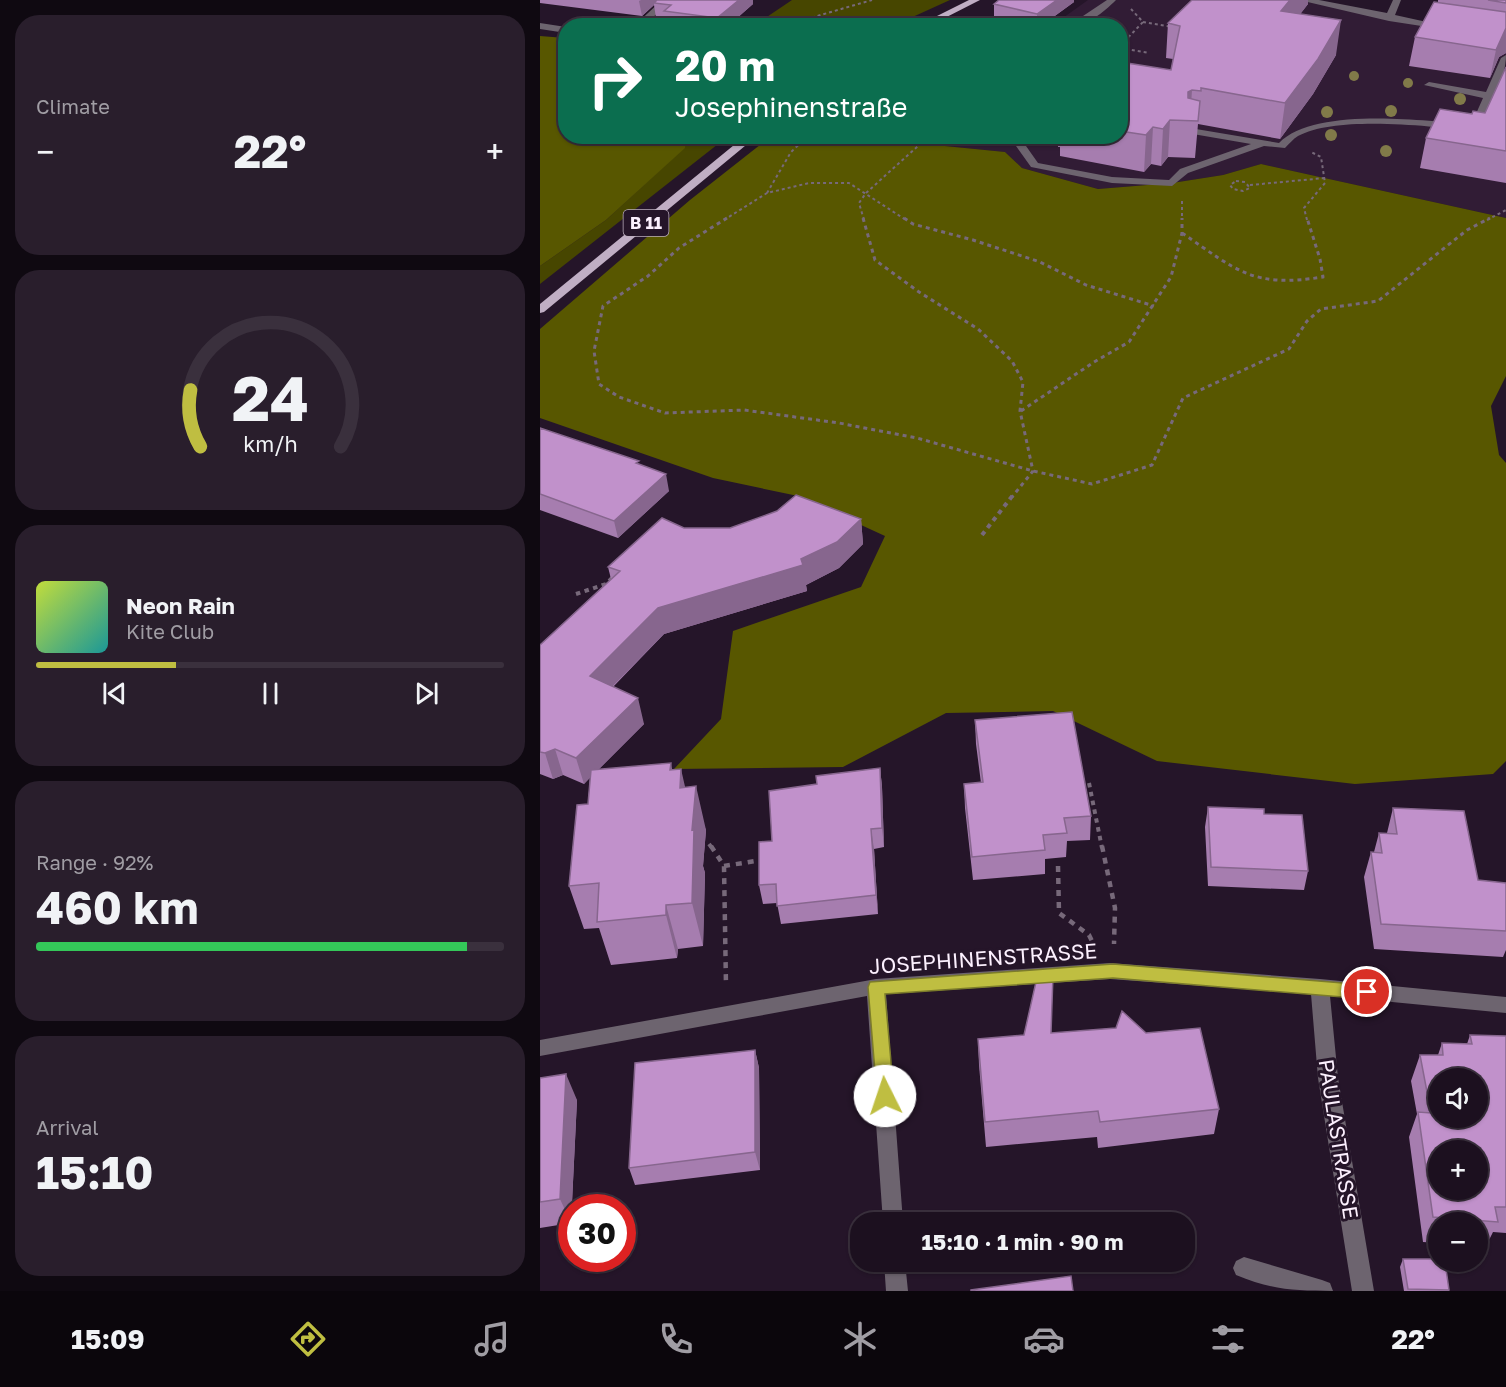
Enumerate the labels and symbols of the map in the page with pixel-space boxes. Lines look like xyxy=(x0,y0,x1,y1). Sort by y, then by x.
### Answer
road number: B 11 xyxy=(624,210,668,236)
street label: JOSEPHINENSTRASSE xyxy=(868,937,1098,979)
pin xyxy=(1341,966,1392,1017)
street label: PAULASTRASSE xyxy=(1314,1057,1364,1221)
position arrow xyxy=(853,1064,917,1128)
speed limit sign: 30 xyxy=(558,1194,636,1272)

